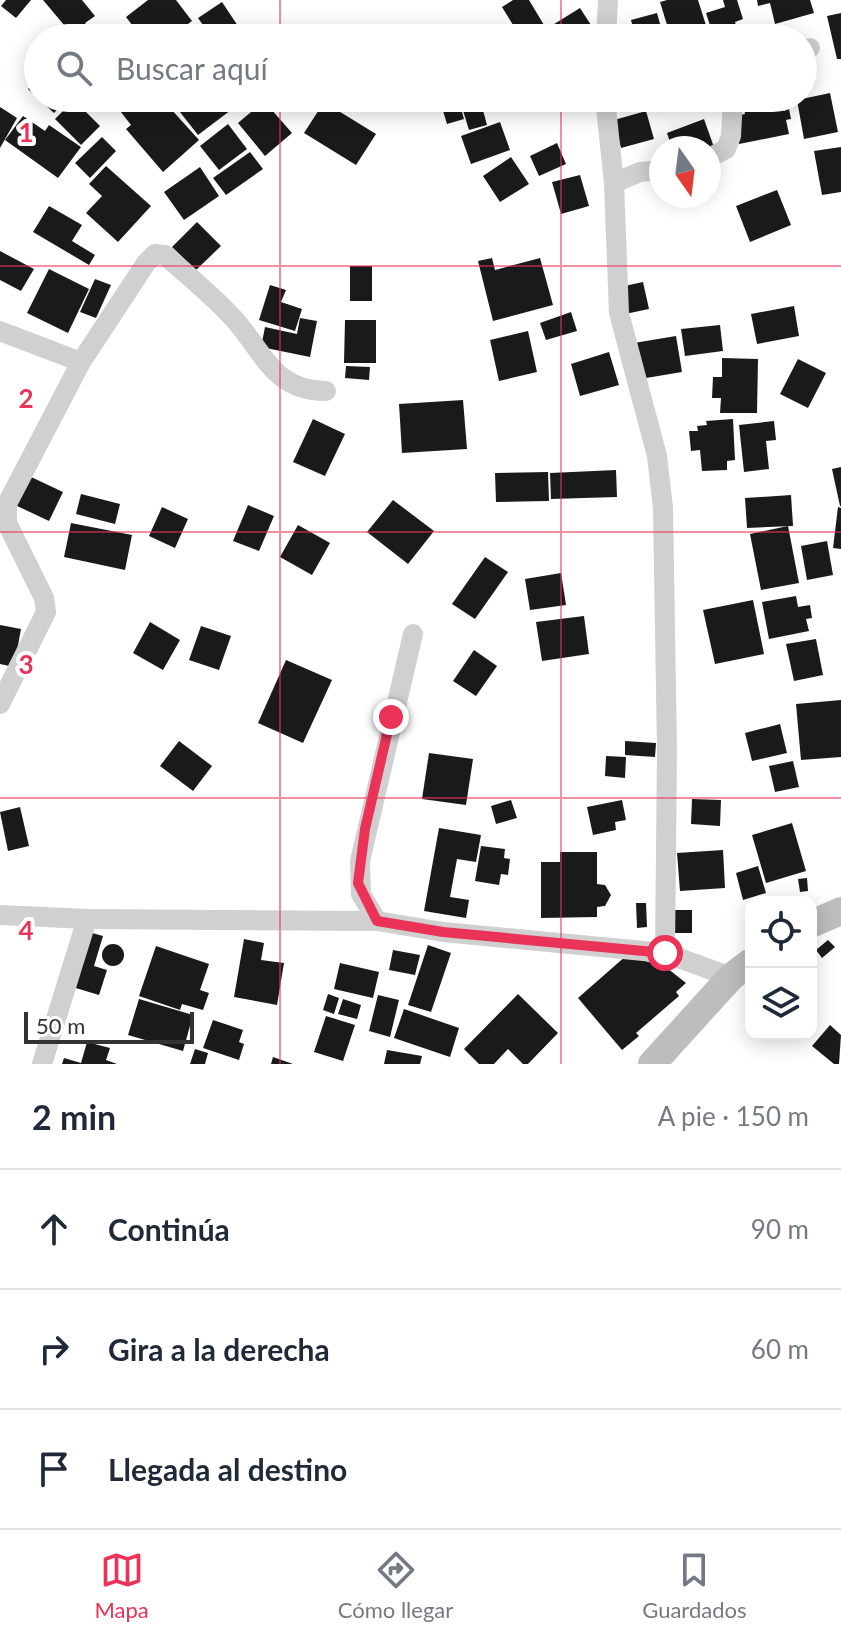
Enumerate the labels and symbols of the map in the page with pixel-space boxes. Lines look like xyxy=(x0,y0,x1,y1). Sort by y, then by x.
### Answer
text: 1 xyxy=(18,116,34,148)
north arrow xyxy=(649,136,721,208)
text: 2 xyxy=(18,382,34,414)
text: 3 xyxy=(18,648,34,680)
route end xyxy=(373,699,409,735)
text: 4 xyxy=(18,914,34,946)
route start xyxy=(647,935,683,971)
scale bar xyxy=(24,1008,194,1044)

